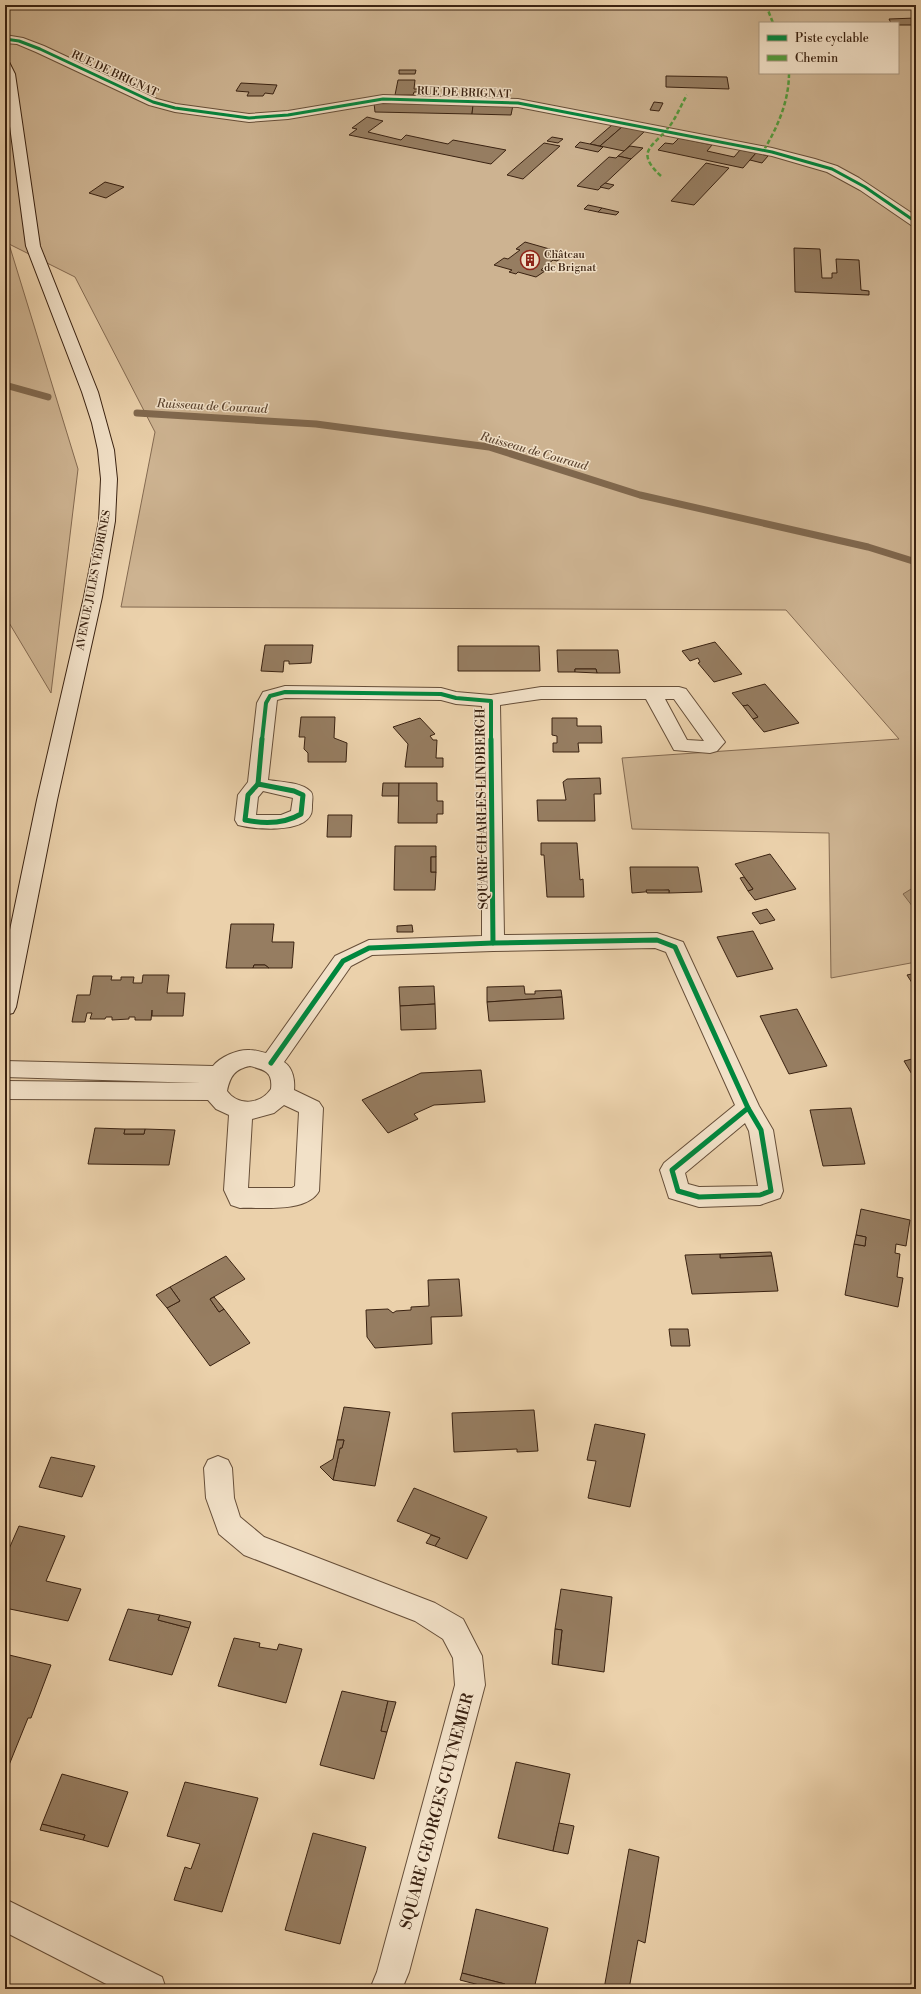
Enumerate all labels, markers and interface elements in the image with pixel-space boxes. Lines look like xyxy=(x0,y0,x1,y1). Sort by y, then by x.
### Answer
legend xyxy=(759,22,899,74)
text: Piste cyclable xyxy=(795,31,869,46)
street label: RUE DE BRIGNAT xyxy=(69,48,161,100)
text: Chemin xyxy=(795,51,838,66)
street label: RUE DE BRIGNAT xyxy=(416,84,512,102)
place label: Château de Brignat xyxy=(544,248,596,275)
building icon: Château de Brignat xyxy=(519,249,541,271)
water label: Ruisseau de Couraud xyxy=(155,396,269,417)
water label: Ruisseau de Couraud xyxy=(477,429,590,474)
street label: AVENUE JULES VÉDRINES xyxy=(72,509,114,653)
street label: SQUARE CHARLES LINDBERGH xyxy=(472,708,492,910)
street label: SQUARE GEORGES GUYNEMER xyxy=(396,1690,478,1932)

